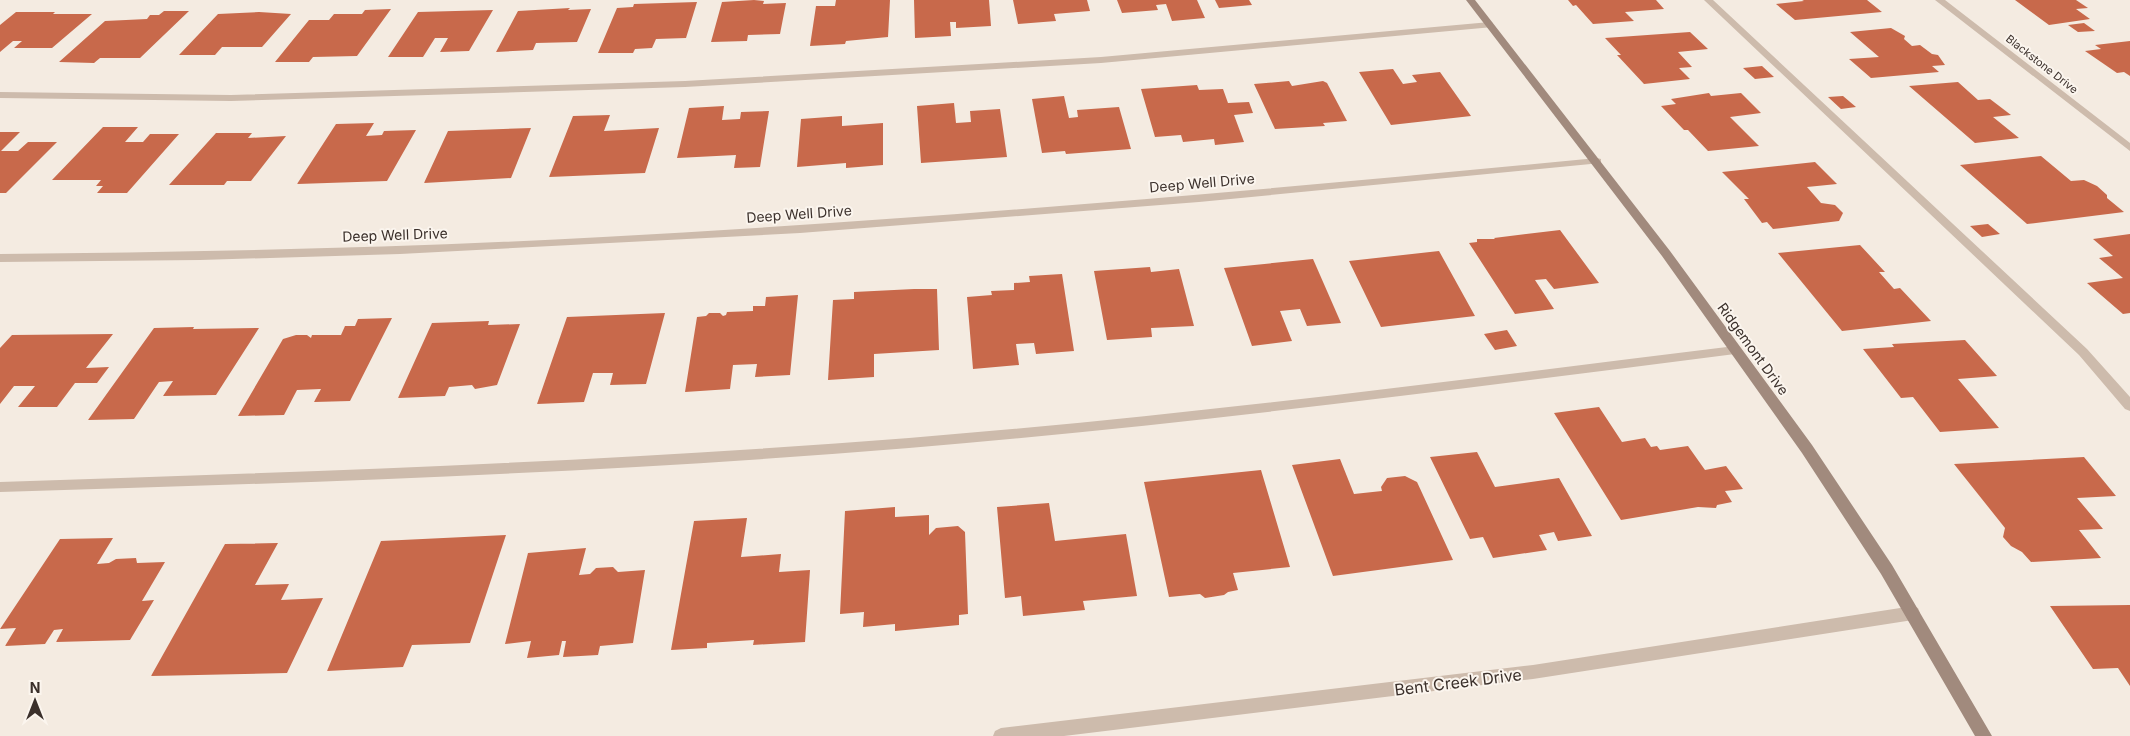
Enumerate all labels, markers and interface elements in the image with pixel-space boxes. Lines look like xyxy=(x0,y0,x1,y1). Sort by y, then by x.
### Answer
street label: Blackstone Drive xyxy=(2003,32,2081,96)
street label: Deep Well Drive xyxy=(1149,169,1255,196)
street label: Deep Well Drive xyxy=(746,201,852,226)
street label: Deep Well Drive xyxy=(342,224,448,245)
street label: Ridgemont Drive xyxy=(1714,299,1793,398)
street label: Bent Creek Drive xyxy=(1393,664,1523,700)
north arrow xyxy=(10,676,60,726)
text: N xyxy=(30,679,40,696)

